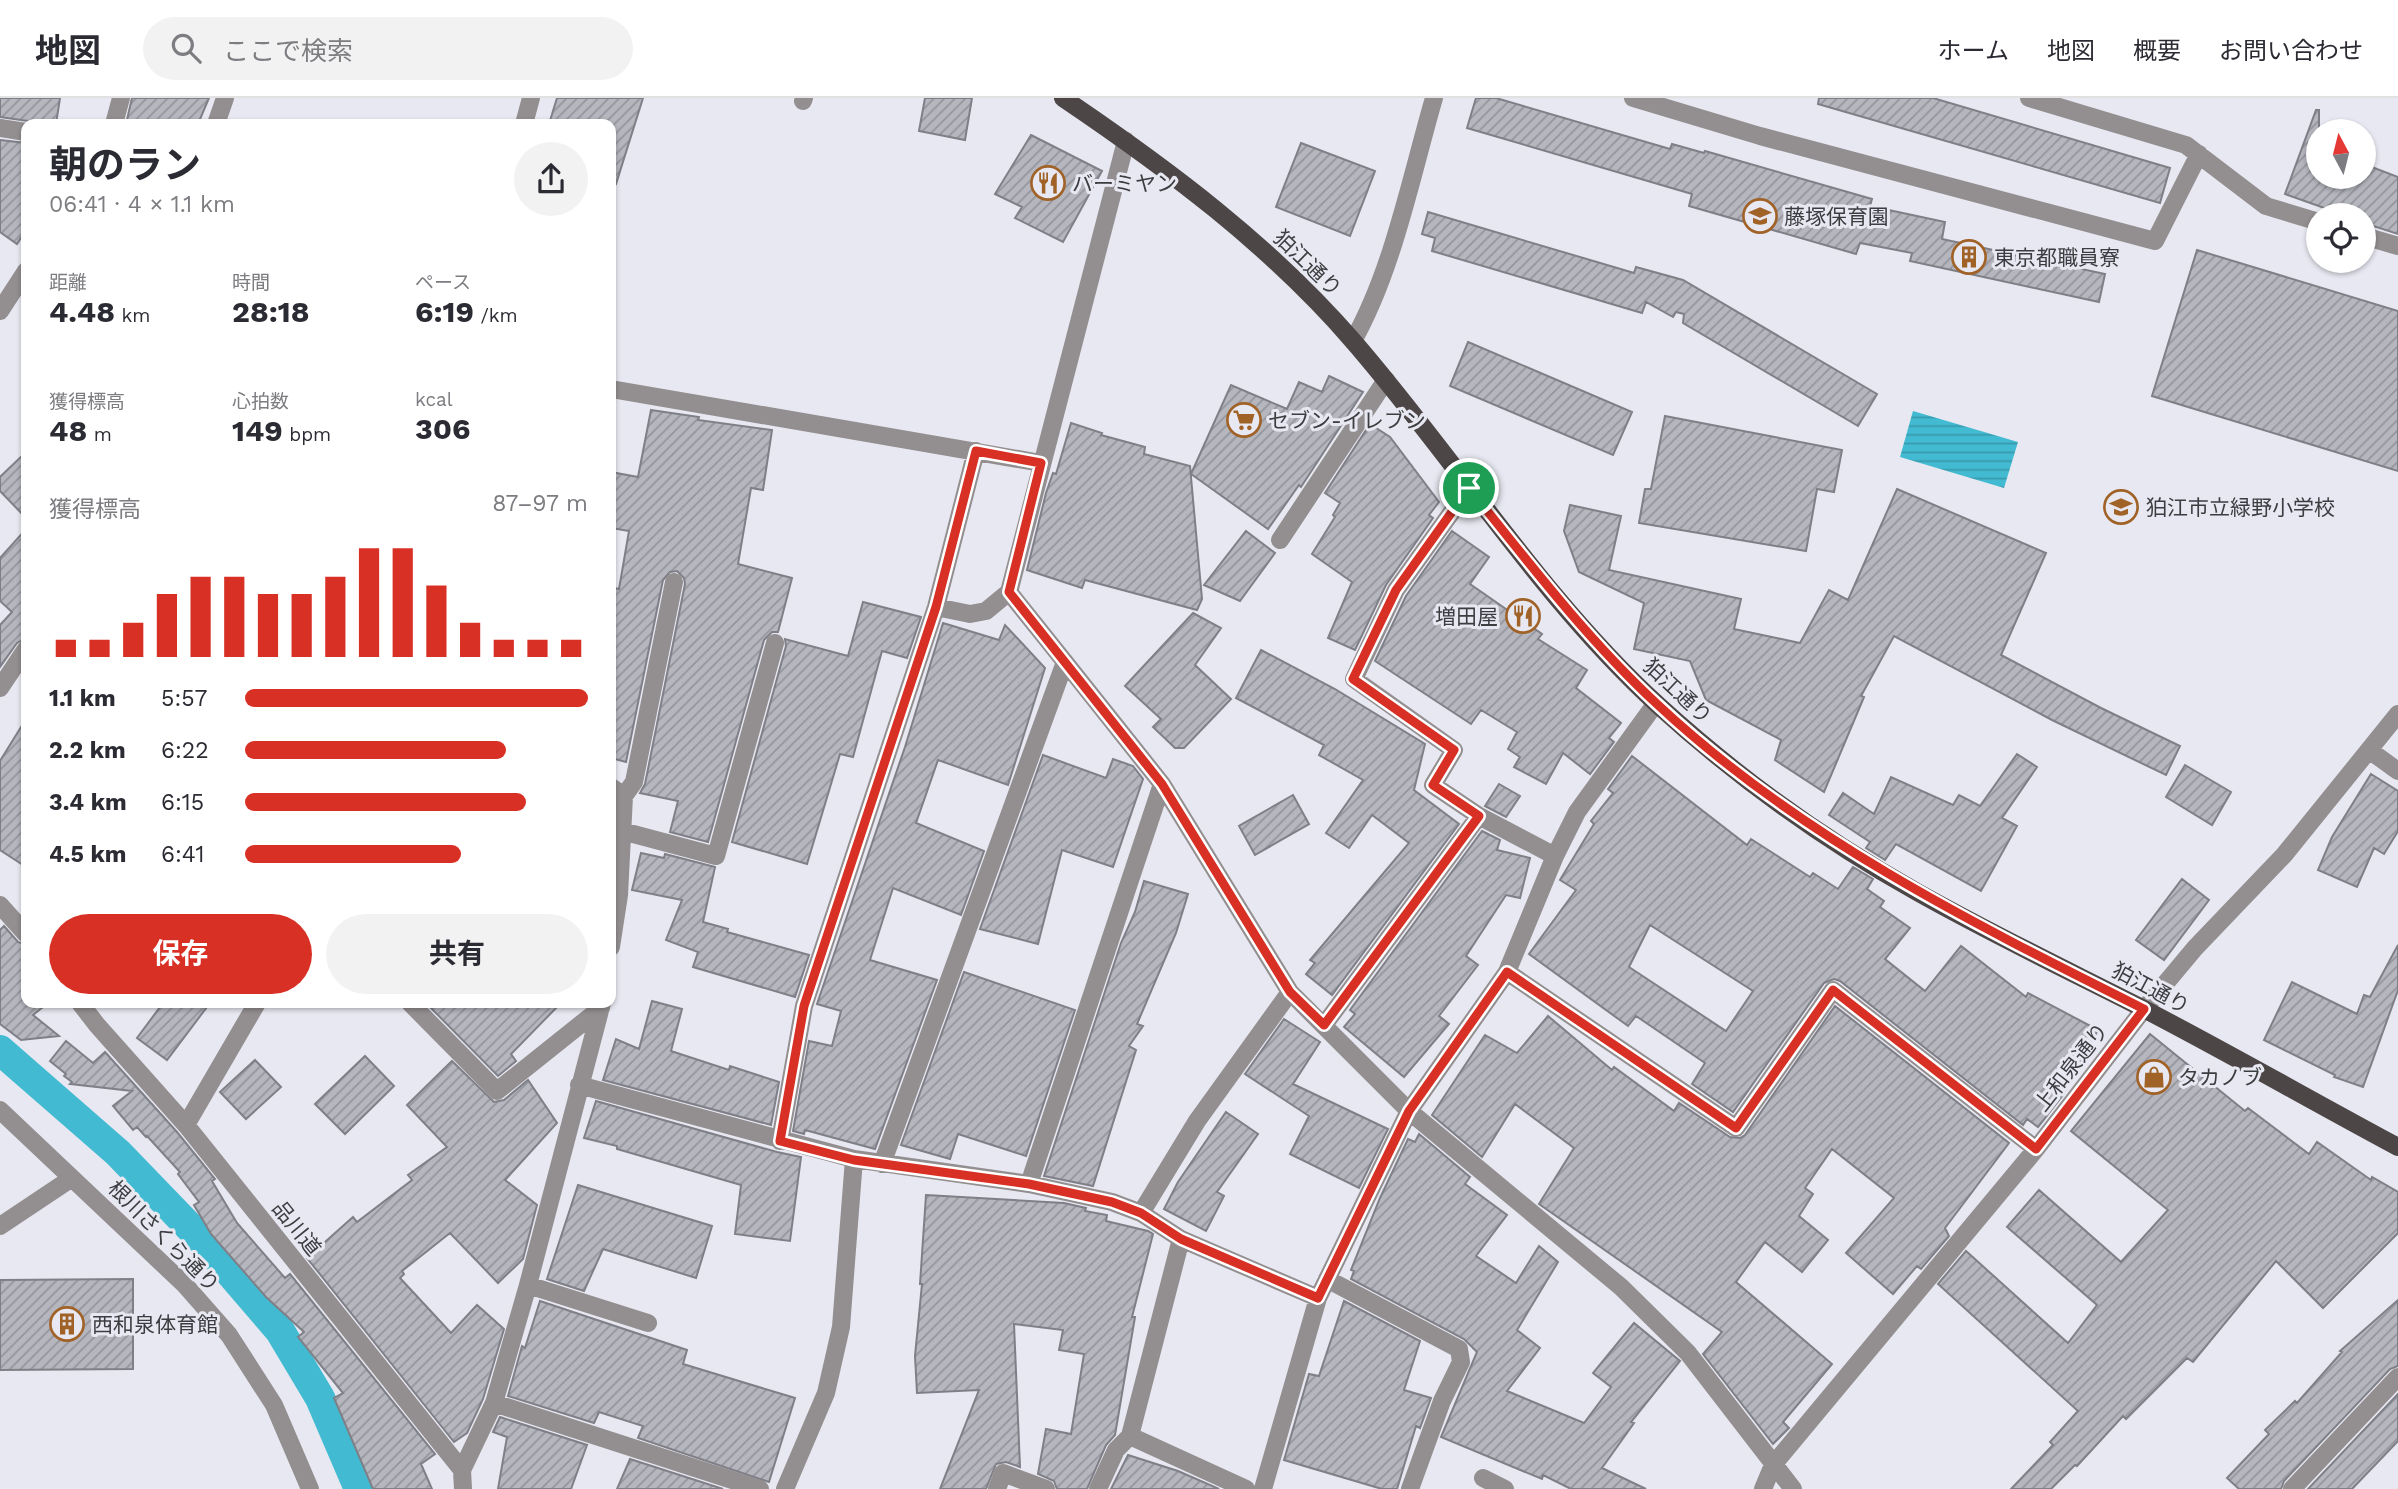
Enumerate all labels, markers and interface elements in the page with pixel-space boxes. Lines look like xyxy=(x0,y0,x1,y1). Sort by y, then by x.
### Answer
search box xyxy=(143,17,633,80)
icon: search xyxy=(167,29,205,67)
text: 地図 xyxy=(35,31,101,70)
text: ここで検索 xyxy=(223,36,353,66)
text: ホーム xyxy=(1938,37,2009,65)
text: 地図 xyxy=(2047,37,2095,65)
text: 概要 xyxy=(2133,37,2181,65)
text: お問い合わせ xyxy=(2219,37,2363,65)
north arrow xyxy=(2306,119,2376,189)
map controls xyxy=(2306,119,2376,273)
button: share xyxy=(514,142,588,216)
text: 朝のラン xyxy=(49,143,201,187)
restaurant icon: バーミヤン xyxy=(1029,164,1067,202)
place label: バーミヤン xyxy=(1072,171,1177,196)
text: 06:41 · 4 × 1.1 km xyxy=(49,191,235,218)
school or university icon: 藤塚保育園 xyxy=(1741,197,1779,235)
button: locate xyxy=(2306,203,2376,273)
place label: 藤塚保育園 xyxy=(1784,204,1889,229)
street label: 狛江通り xyxy=(1269,225,1347,301)
building icon: 東京都職員寮 xyxy=(1950,238,1988,276)
place label: 東京都職員寮 xyxy=(1994,245,2120,270)
text: 距離 xyxy=(49,271,87,294)
text: 時間 xyxy=(232,271,270,294)
text: ペース xyxy=(415,271,471,294)
text: 4.48 xyxy=(49,294,115,329)
text: 28:18 xyxy=(232,294,310,329)
text: 6:19 xyxy=(415,294,474,329)
text: km xyxy=(115,304,150,327)
text: /km xyxy=(474,304,518,327)
text: kcal xyxy=(415,388,453,411)
text: 獲得標高 xyxy=(49,390,125,413)
text: 心拍数 xyxy=(232,390,289,413)
supermarket icon: セブン-イレブン xyxy=(1225,401,1263,439)
place label: セブン-イレブン xyxy=(1268,408,1426,433)
text: 306 xyxy=(415,411,471,446)
text: 48 xyxy=(49,413,87,448)
text: 149 xyxy=(232,413,283,448)
text: m xyxy=(87,423,112,446)
text: bpm xyxy=(283,423,331,446)
pin xyxy=(1439,458,1499,518)
icon: arrive xyxy=(1450,469,1488,507)
school or university icon: 狛江市立緑野小学校 xyxy=(2102,488,2140,526)
text: 87–97 m xyxy=(492,490,588,517)
place label: 狛江市立緑野小学校 xyxy=(2146,495,2335,520)
text: 獲得標高 xyxy=(49,496,141,523)
restaurant icon: 増田屋 xyxy=(1504,597,1542,635)
place label: 増田屋 xyxy=(1435,604,1498,629)
street label: 狛江通り xyxy=(1639,653,1717,729)
text: 1.1 km xyxy=(49,685,116,712)
text: 5:57 xyxy=(161,685,207,712)
text: 2.2 km xyxy=(49,737,126,764)
text: 6:22 xyxy=(161,737,209,764)
text: 3.4 km xyxy=(49,789,127,816)
text: 6:15 xyxy=(161,789,204,816)
text: 4.5 km xyxy=(49,841,126,868)
text: 6:41 xyxy=(161,841,204,868)
button: 保存 xyxy=(49,914,312,994)
button: 共有 xyxy=(326,914,588,994)
street label: 狛江通り xyxy=(2108,957,2194,1019)
street label: 上和泉通り xyxy=(2029,1018,2113,1116)
shop icon: タカノブ xyxy=(2135,1058,2173,1096)
place label: タカノブ xyxy=(2178,1065,2262,1090)
street label: 根川さくら通り xyxy=(103,1175,225,1297)
street label: 品川道 xyxy=(267,1196,327,1260)
building icon: 西和泉体育館 xyxy=(48,1305,86,1343)
place label: 西和泉体育館 xyxy=(92,1312,218,1337)

